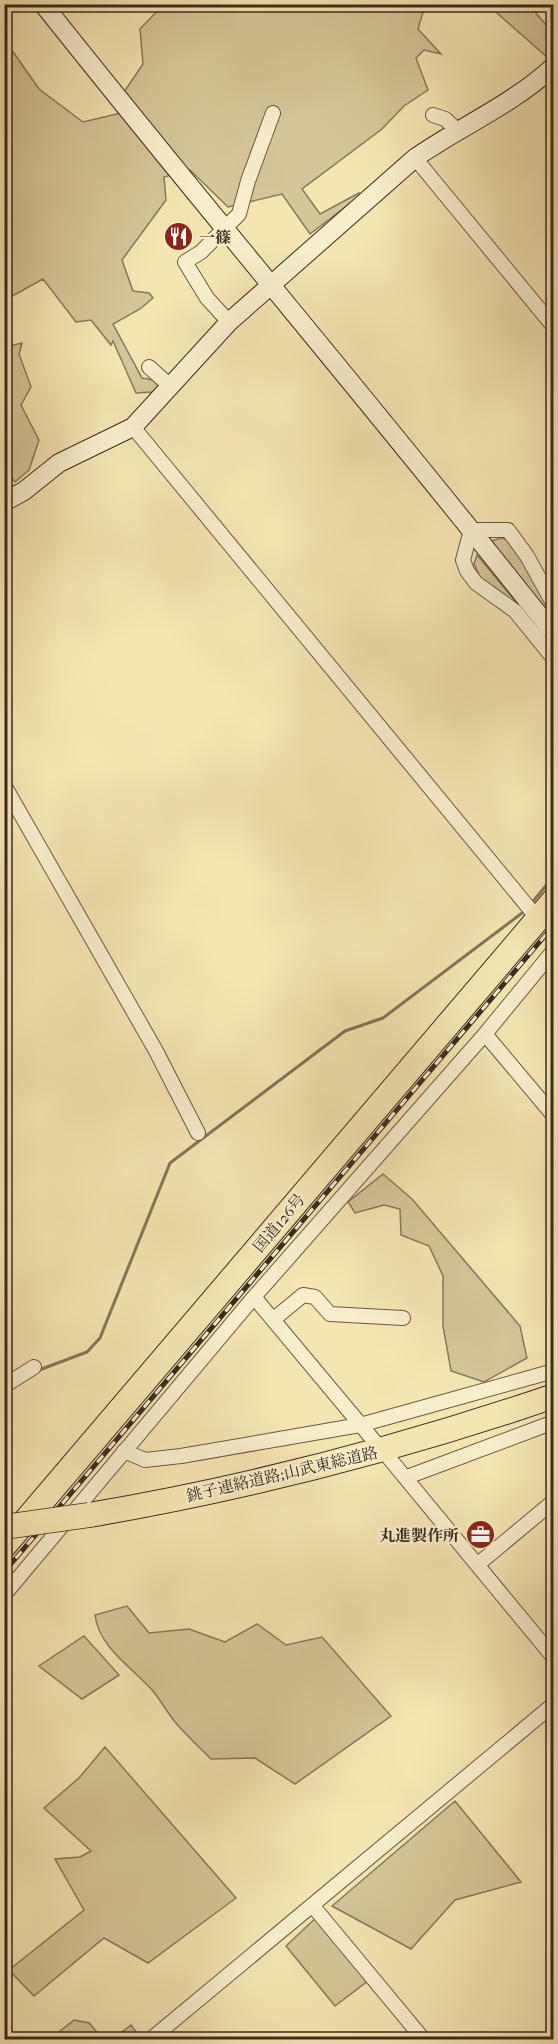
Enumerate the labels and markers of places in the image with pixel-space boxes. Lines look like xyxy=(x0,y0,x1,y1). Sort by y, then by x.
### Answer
restaurant icon: 一篠 xyxy=(162,221,194,253)
place label: 一篠 xyxy=(199,228,231,247)
office icon: 丸進製作所 xyxy=(464,1519,496,1551)
place label: 丸進製作所 xyxy=(379,1526,459,1545)

